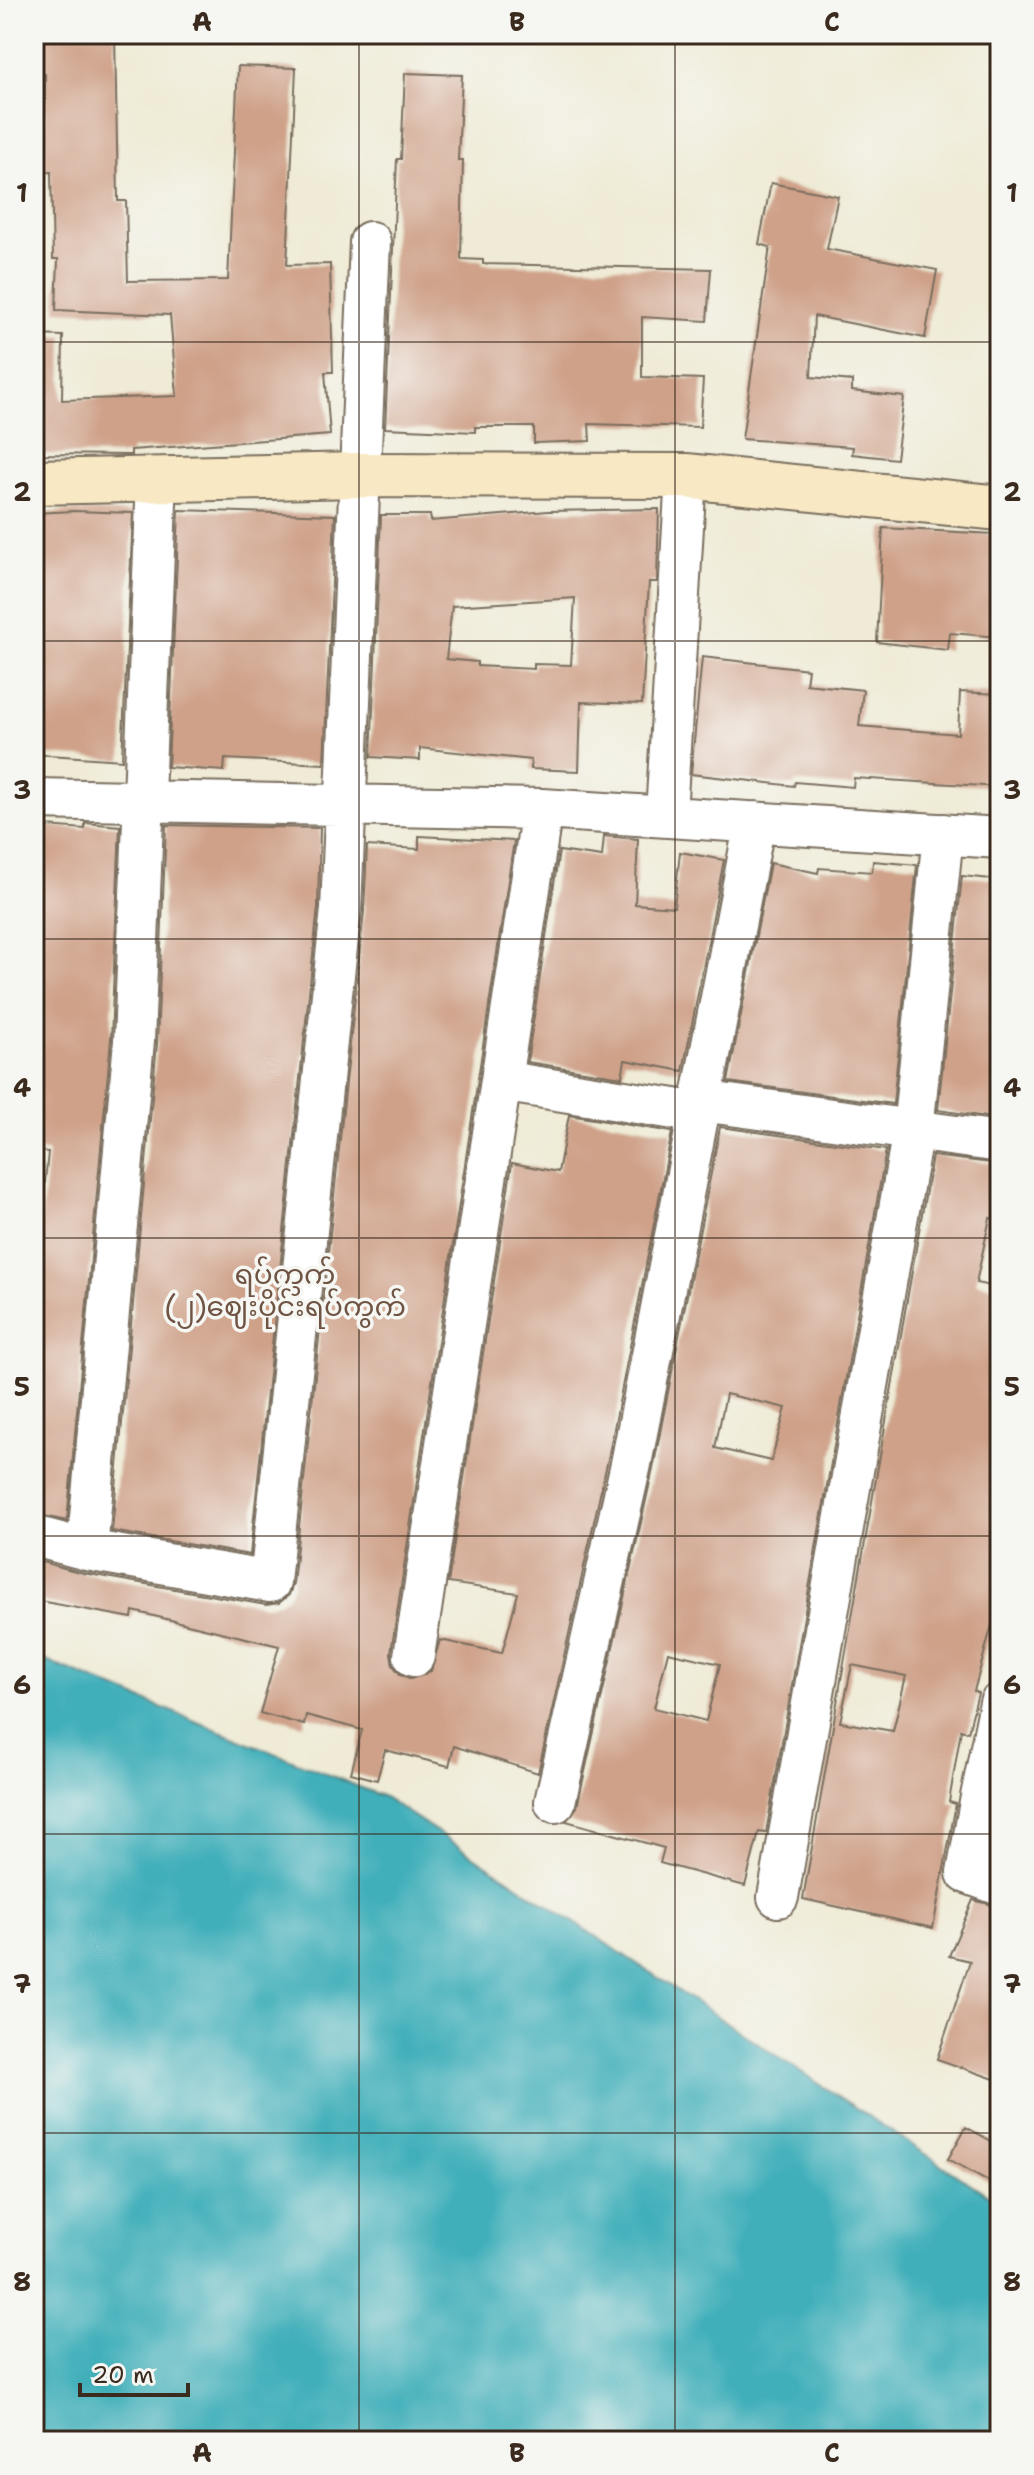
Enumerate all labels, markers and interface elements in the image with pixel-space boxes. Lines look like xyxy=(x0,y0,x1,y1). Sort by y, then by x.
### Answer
text: A xyxy=(192,4,212,39)
text: B xyxy=(509,4,525,39)
text: C xyxy=(824,4,840,39)
text: 1 xyxy=(16,175,28,210)
text: 1 xyxy=(1006,175,1018,210)
text: 2 xyxy=(13,474,31,509)
text: 2 xyxy=(1003,474,1021,509)
text: 3 xyxy=(13,772,31,807)
text: 3 xyxy=(1003,772,1021,807)
text: 4 xyxy=(13,1070,31,1105)
text: 4 xyxy=(1003,1070,1021,1105)
district label: ရပ်ကွက် (၂)ဈေးပိုင်းရပ်ကွက် xyxy=(164,1255,406,1329)
text: 5 xyxy=(14,1369,30,1404)
text: 5 xyxy=(1004,1369,1020,1404)
text: 6 xyxy=(13,1667,31,1702)
text: 6 xyxy=(1003,1667,1021,1702)
text: 7 xyxy=(13,1966,31,2001)
text: 7 xyxy=(1003,1966,1021,2001)
text: 8 xyxy=(13,2264,31,2299)
text: 8 xyxy=(1003,2264,1021,2299)
scale bar xyxy=(80,2347,188,2397)
text: 20 m xyxy=(92,2359,154,2391)
text: A xyxy=(192,2435,212,2470)
text: B xyxy=(509,2435,525,2470)
text: C xyxy=(824,2435,840,2470)

